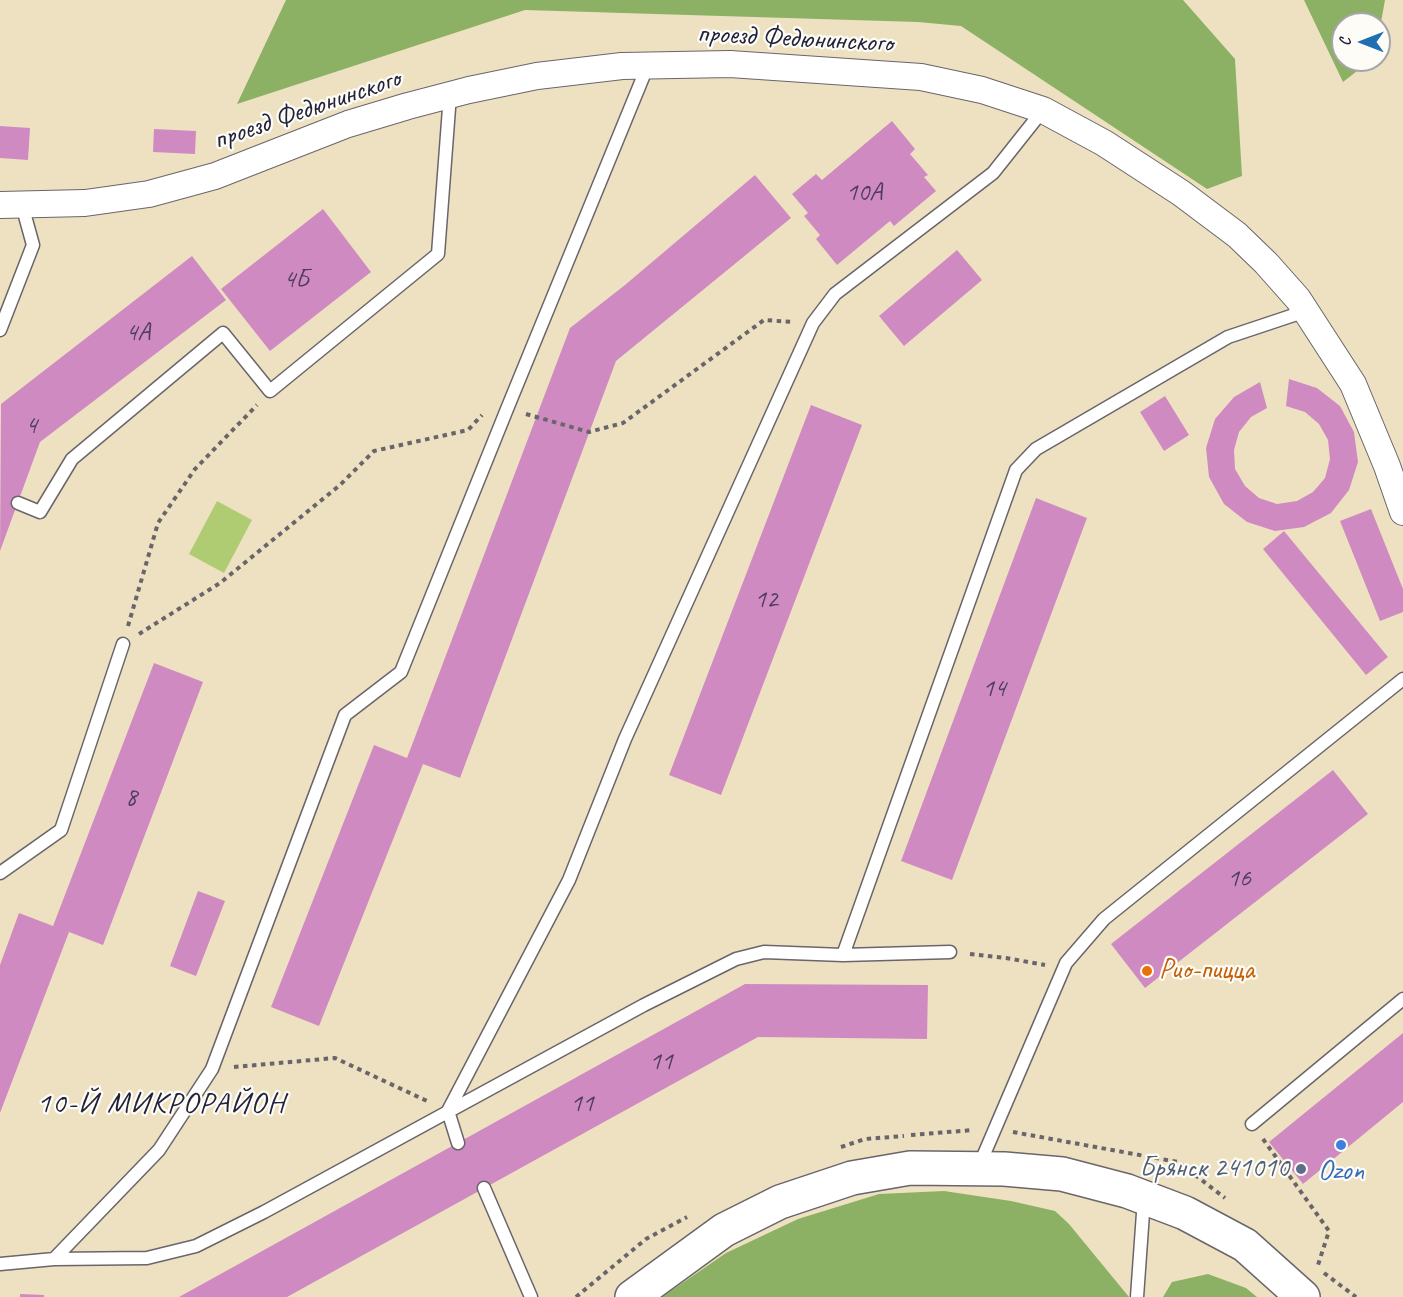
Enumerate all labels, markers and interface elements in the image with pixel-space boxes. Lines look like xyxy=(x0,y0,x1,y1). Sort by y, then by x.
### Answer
north arrow xyxy=(1331,12,1391,72)
street label: проезд Федюнинского xyxy=(696,17,894,61)
text: С xyxy=(1335,38,1355,46)
street label: проезд Федюнинского xyxy=(209,62,405,158)
house number: 10А xyxy=(846,177,882,209)
house number: 4Б xyxy=(284,264,308,296)
house number: 4А xyxy=(126,317,150,349)
house number: 4 xyxy=(25,410,37,442)
house number: 12 xyxy=(754,584,778,616)
house number: 14 xyxy=(982,673,1006,705)
house number: 8 xyxy=(125,782,137,814)
house number: 16 xyxy=(1227,863,1251,895)
place label: Рио-пицца xyxy=(1159,954,1254,988)
marker: Рио-пицца xyxy=(1140,964,1154,978)
house number: 11 xyxy=(649,1046,673,1078)
district label: 10-Й МИКРОРАЙОН xyxy=(36,1086,286,1122)
house number: 11 xyxy=(570,1088,594,1120)
marker: Ozon xyxy=(1334,1138,1348,1152)
place label: Брянск 241010 xyxy=(1140,1152,1289,1186)
place label: Ozon xyxy=(1318,1155,1364,1189)
marker: Брянск 241010 xyxy=(1294,1162,1308,1176)

